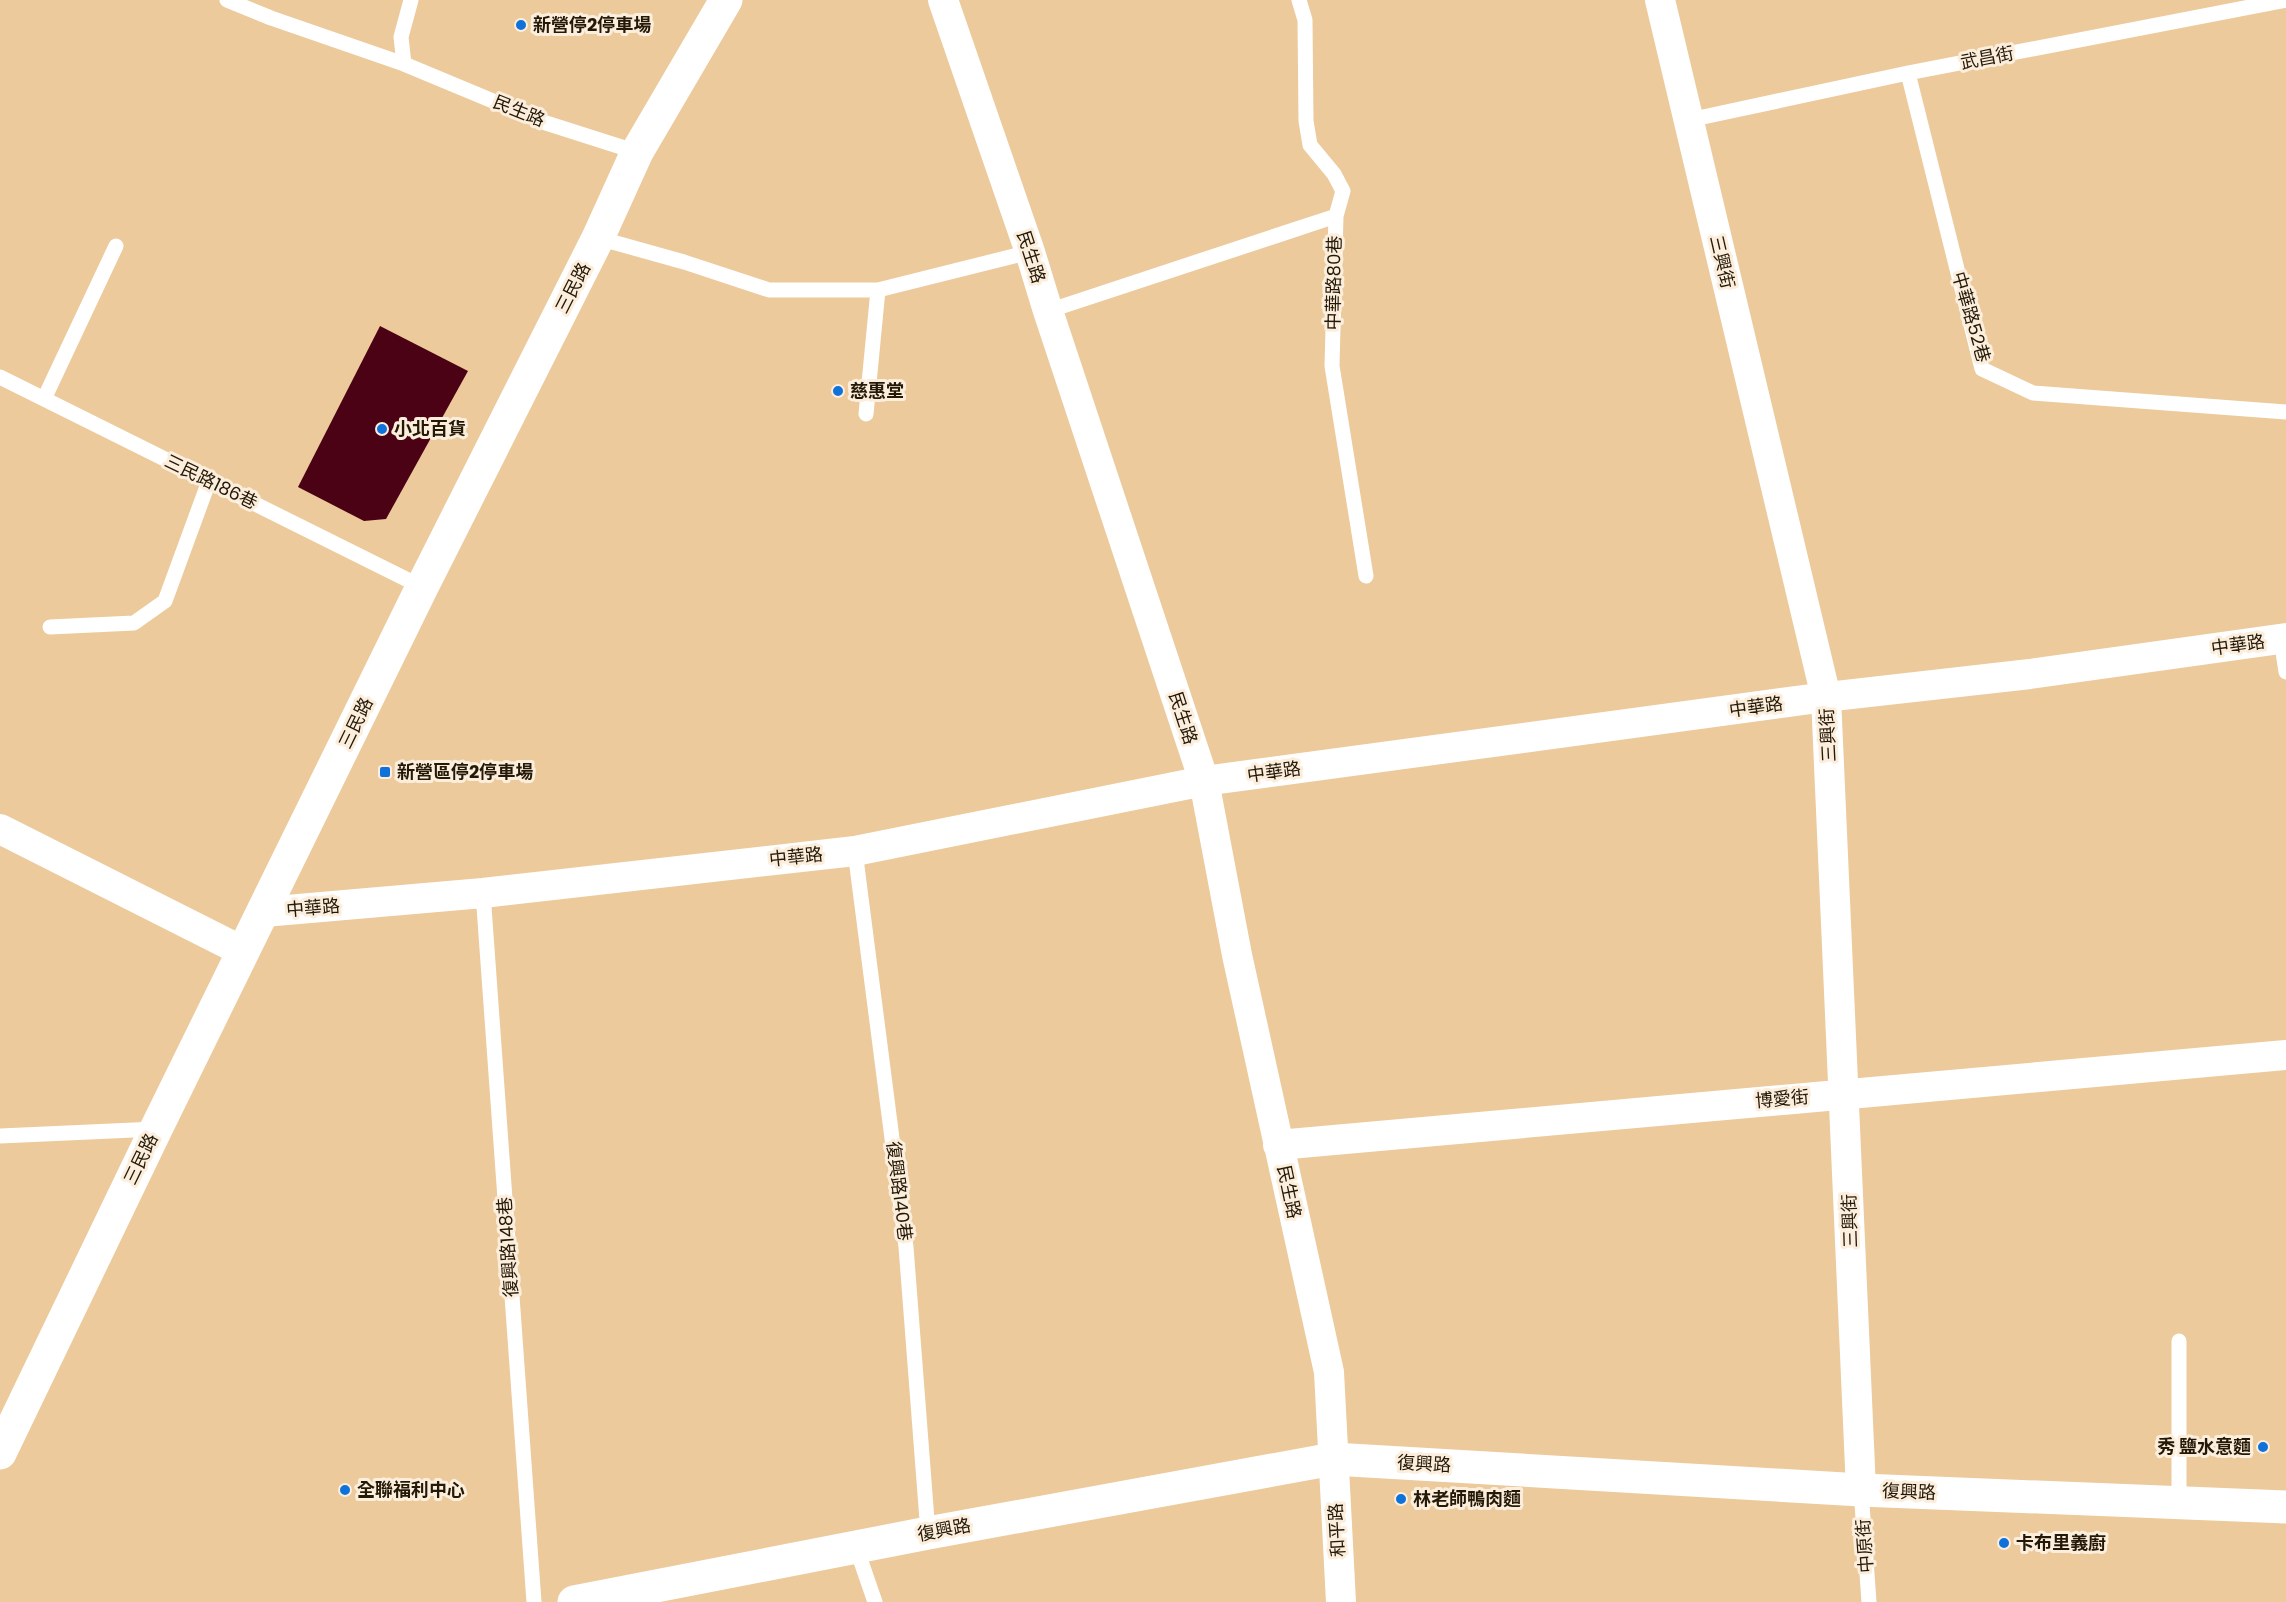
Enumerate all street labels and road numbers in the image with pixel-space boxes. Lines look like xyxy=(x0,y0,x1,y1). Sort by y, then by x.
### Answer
street label: 武昌街 xyxy=(1958,40,2016,75)
street label: 民生路 xyxy=(489,89,549,132)
street label: 民生路 xyxy=(1011,227,1052,286)
street label: 三興街 xyxy=(1704,233,1741,291)
street label: 中華路80巷 xyxy=(1320,235,1347,331)
street label: 三民路 xyxy=(549,258,596,318)
street label: 中華路52巷 xyxy=(1947,268,1996,365)
street label: 三民路186巷 xyxy=(161,448,262,515)
street label: 中華路 xyxy=(2209,628,2266,661)
street label: 民生路 xyxy=(1163,688,1204,747)
street label: 中華路 xyxy=(1727,690,1784,723)
street label: 三民路 xyxy=(332,693,379,753)
street label: 三興街 xyxy=(1814,707,1841,763)
street label: 中華路 xyxy=(1245,755,1302,788)
street label: 中華路 xyxy=(768,841,824,872)
street label: 中華路 xyxy=(285,893,341,922)
street label: 博愛街 xyxy=(1754,1084,1810,1113)
street label: 三民路 xyxy=(117,1129,164,1189)
street label: 復興路140巷 xyxy=(881,1140,918,1242)
street label: 民生路 xyxy=(1272,1163,1307,1221)
street label: 三興街 xyxy=(1836,1194,1863,1248)
street label: 復興路148巷 xyxy=(492,1196,523,1298)
street label: 復興路 xyxy=(1396,1450,1452,1477)
street label: 復興路 xyxy=(1882,1478,1936,1505)
street label: 和平路 xyxy=(1323,1502,1350,1558)
street label: 復興路 xyxy=(915,1512,973,1547)
street label: 中原街 xyxy=(1850,1518,1879,1574)

